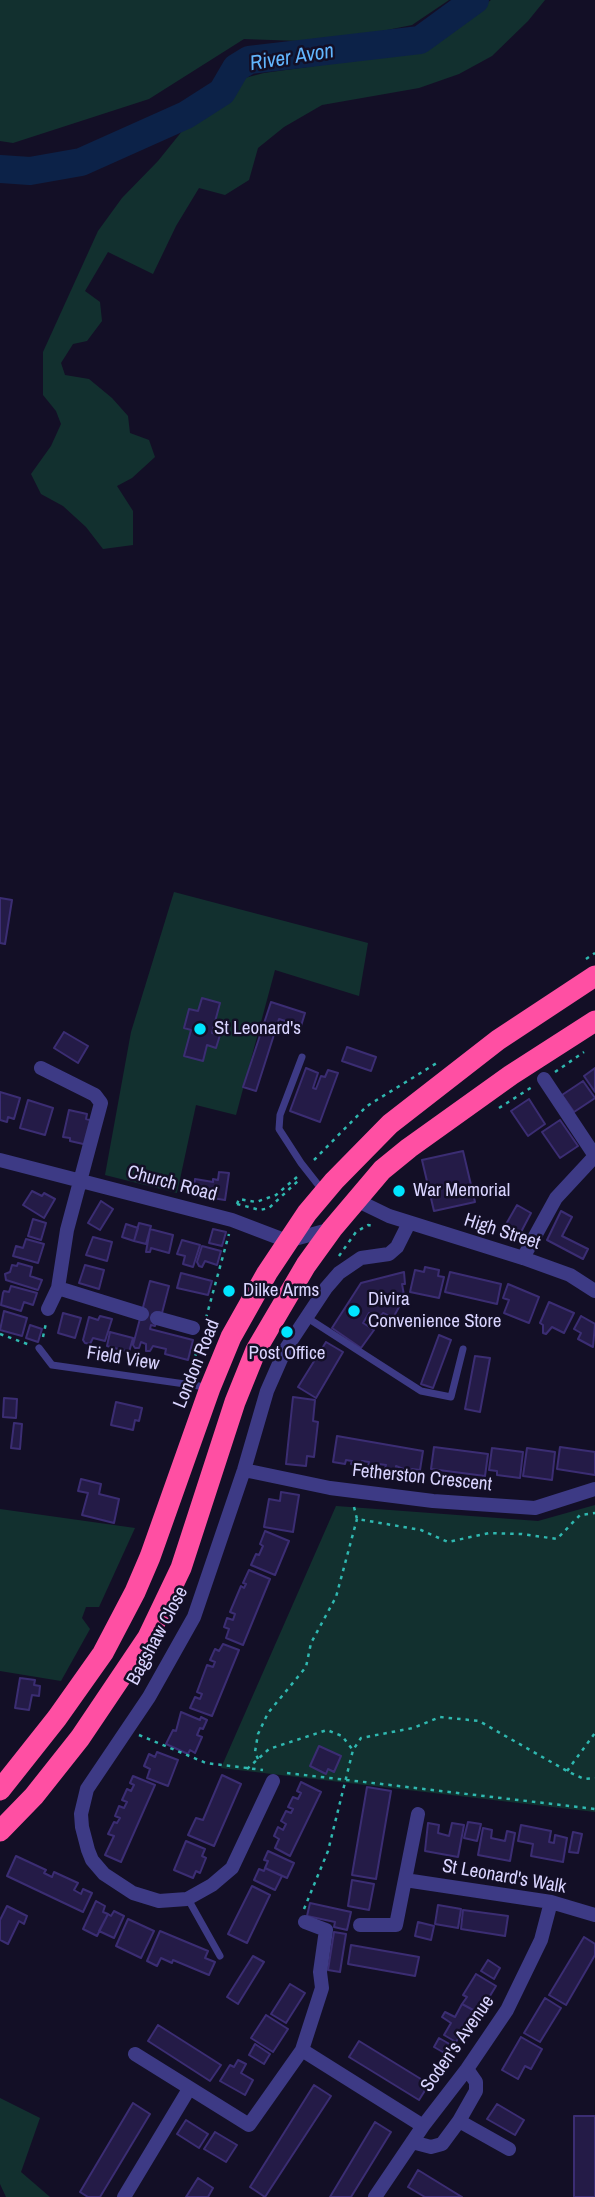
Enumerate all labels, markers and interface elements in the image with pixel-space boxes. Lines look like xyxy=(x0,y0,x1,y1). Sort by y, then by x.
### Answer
water label: River Avon xyxy=(248,39,336,77)
place label: St Leonard's xyxy=(214,1018,301,1040)
marker: St Leonard's xyxy=(192,1021,208,1037)
street label: Church Road xyxy=(125,1161,219,1207)
place label: War Memorial xyxy=(413,1180,510,1202)
marker: War Memorial xyxy=(391,1183,407,1199)
street label: High Street xyxy=(461,1209,543,1255)
place label: Dilke Arms xyxy=(243,1280,319,1302)
marker: Dilke Arms xyxy=(221,1283,237,1299)
place label: Divira Convenience Store xyxy=(368,1289,501,1333)
marker: Divira Convenience Store xyxy=(346,1303,362,1319)
street label: London Road xyxy=(169,1316,225,1412)
marker: Post Office xyxy=(279,1324,295,1340)
street label: Field View xyxy=(85,1342,161,1376)
place label: Post Office xyxy=(249,1343,325,1365)
street label: Fetherston Crescent xyxy=(351,1459,493,1497)
street label: Bagshaw Close xyxy=(123,1583,193,1689)
street label: St Leonard's Walk xyxy=(440,1855,568,1899)
street label: Soden's Avenue xyxy=(416,1991,500,2097)

